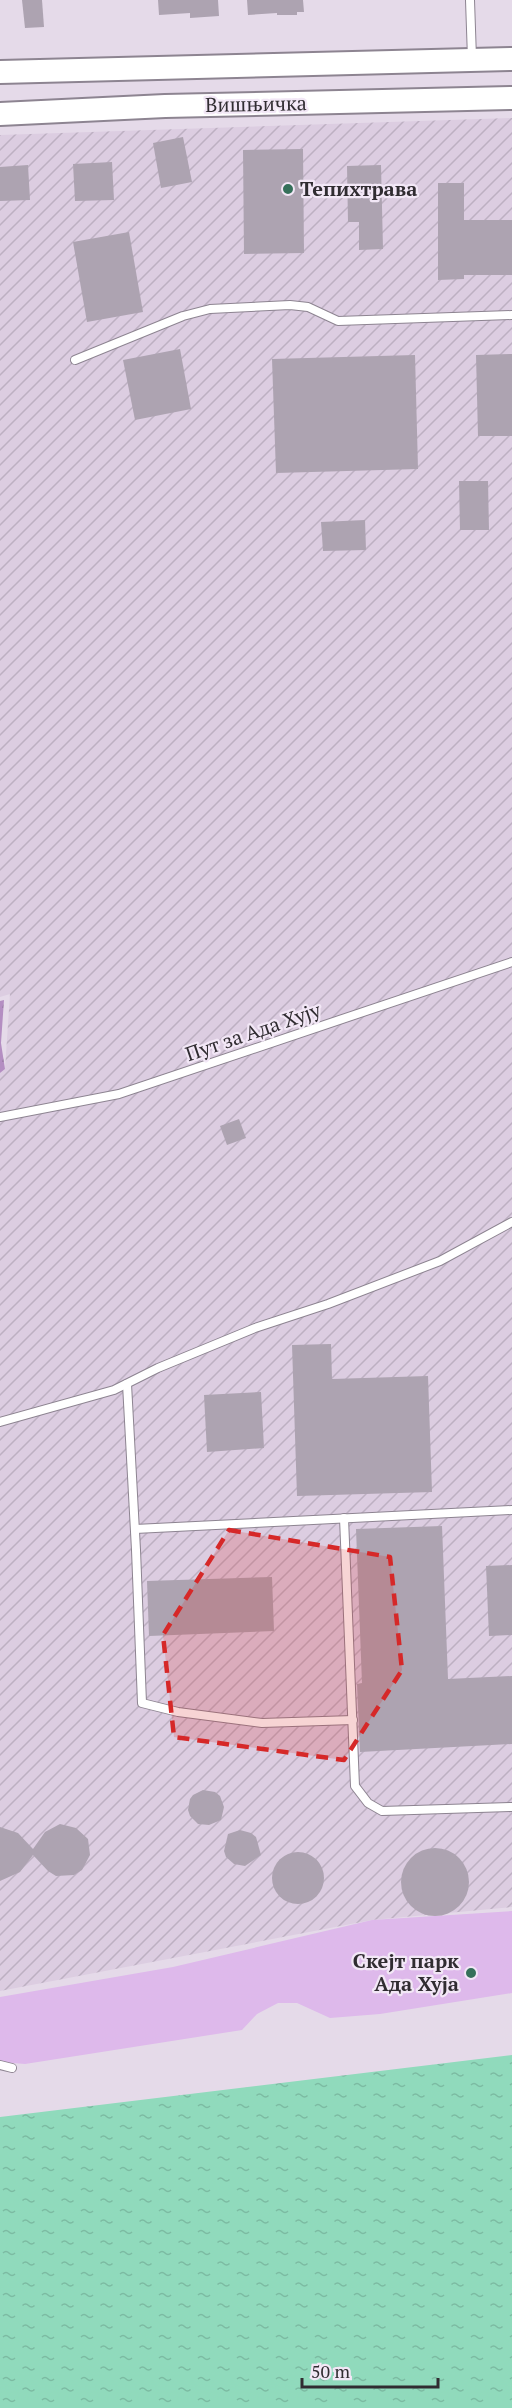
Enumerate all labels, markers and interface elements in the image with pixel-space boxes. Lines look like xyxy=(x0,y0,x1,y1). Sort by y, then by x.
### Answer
street label: Вишњичка xyxy=(205,89,307,118)
place label: Тепихтрава xyxy=(300,175,417,202)
marker: Тепихтрава xyxy=(281,182,295,196)
street label: Пут за Ада Хују xyxy=(182,995,325,1067)
place label: Скејт парк Ада Хуја xyxy=(353,1947,459,1997)
marker: Скејт парк Ада Хуја xyxy=(464,1966,478,1980)
scale bar xyxy=(302,2351,438,2389)
text: 50 m xyxy=(311,2359,351,2383)

